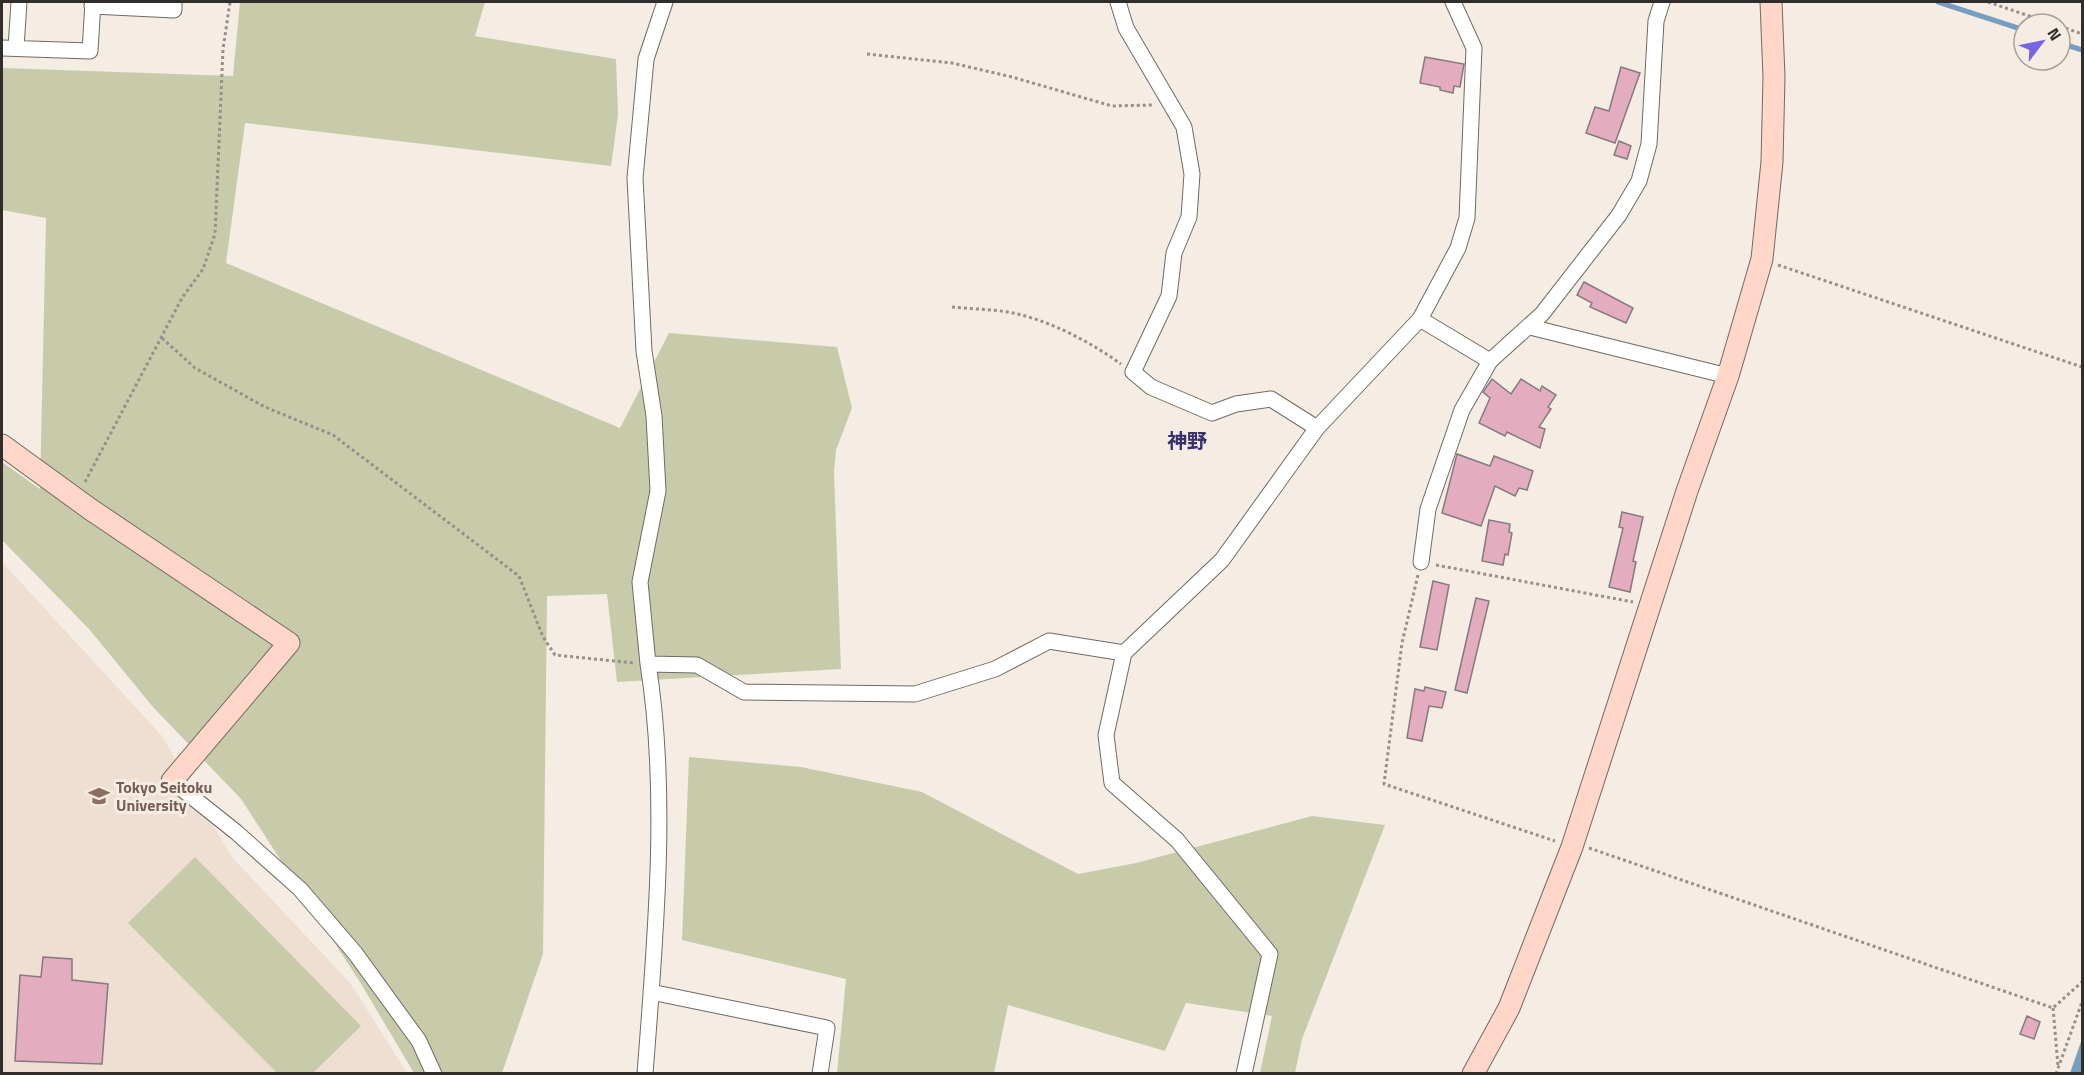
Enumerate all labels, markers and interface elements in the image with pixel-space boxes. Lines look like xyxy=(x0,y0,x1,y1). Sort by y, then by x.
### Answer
north arrow xyxy=(2012,12,2072,72)
text: N xyxy=(2042,23,2068,45)
district label: 神野 xyxy=(1167,425,1207,456)
place label: Tokyo Seitoku University xyxy=(116,775,212,817)
school or university icon: Tokyo Seitoku University xyxy=(87,784,111,808)

